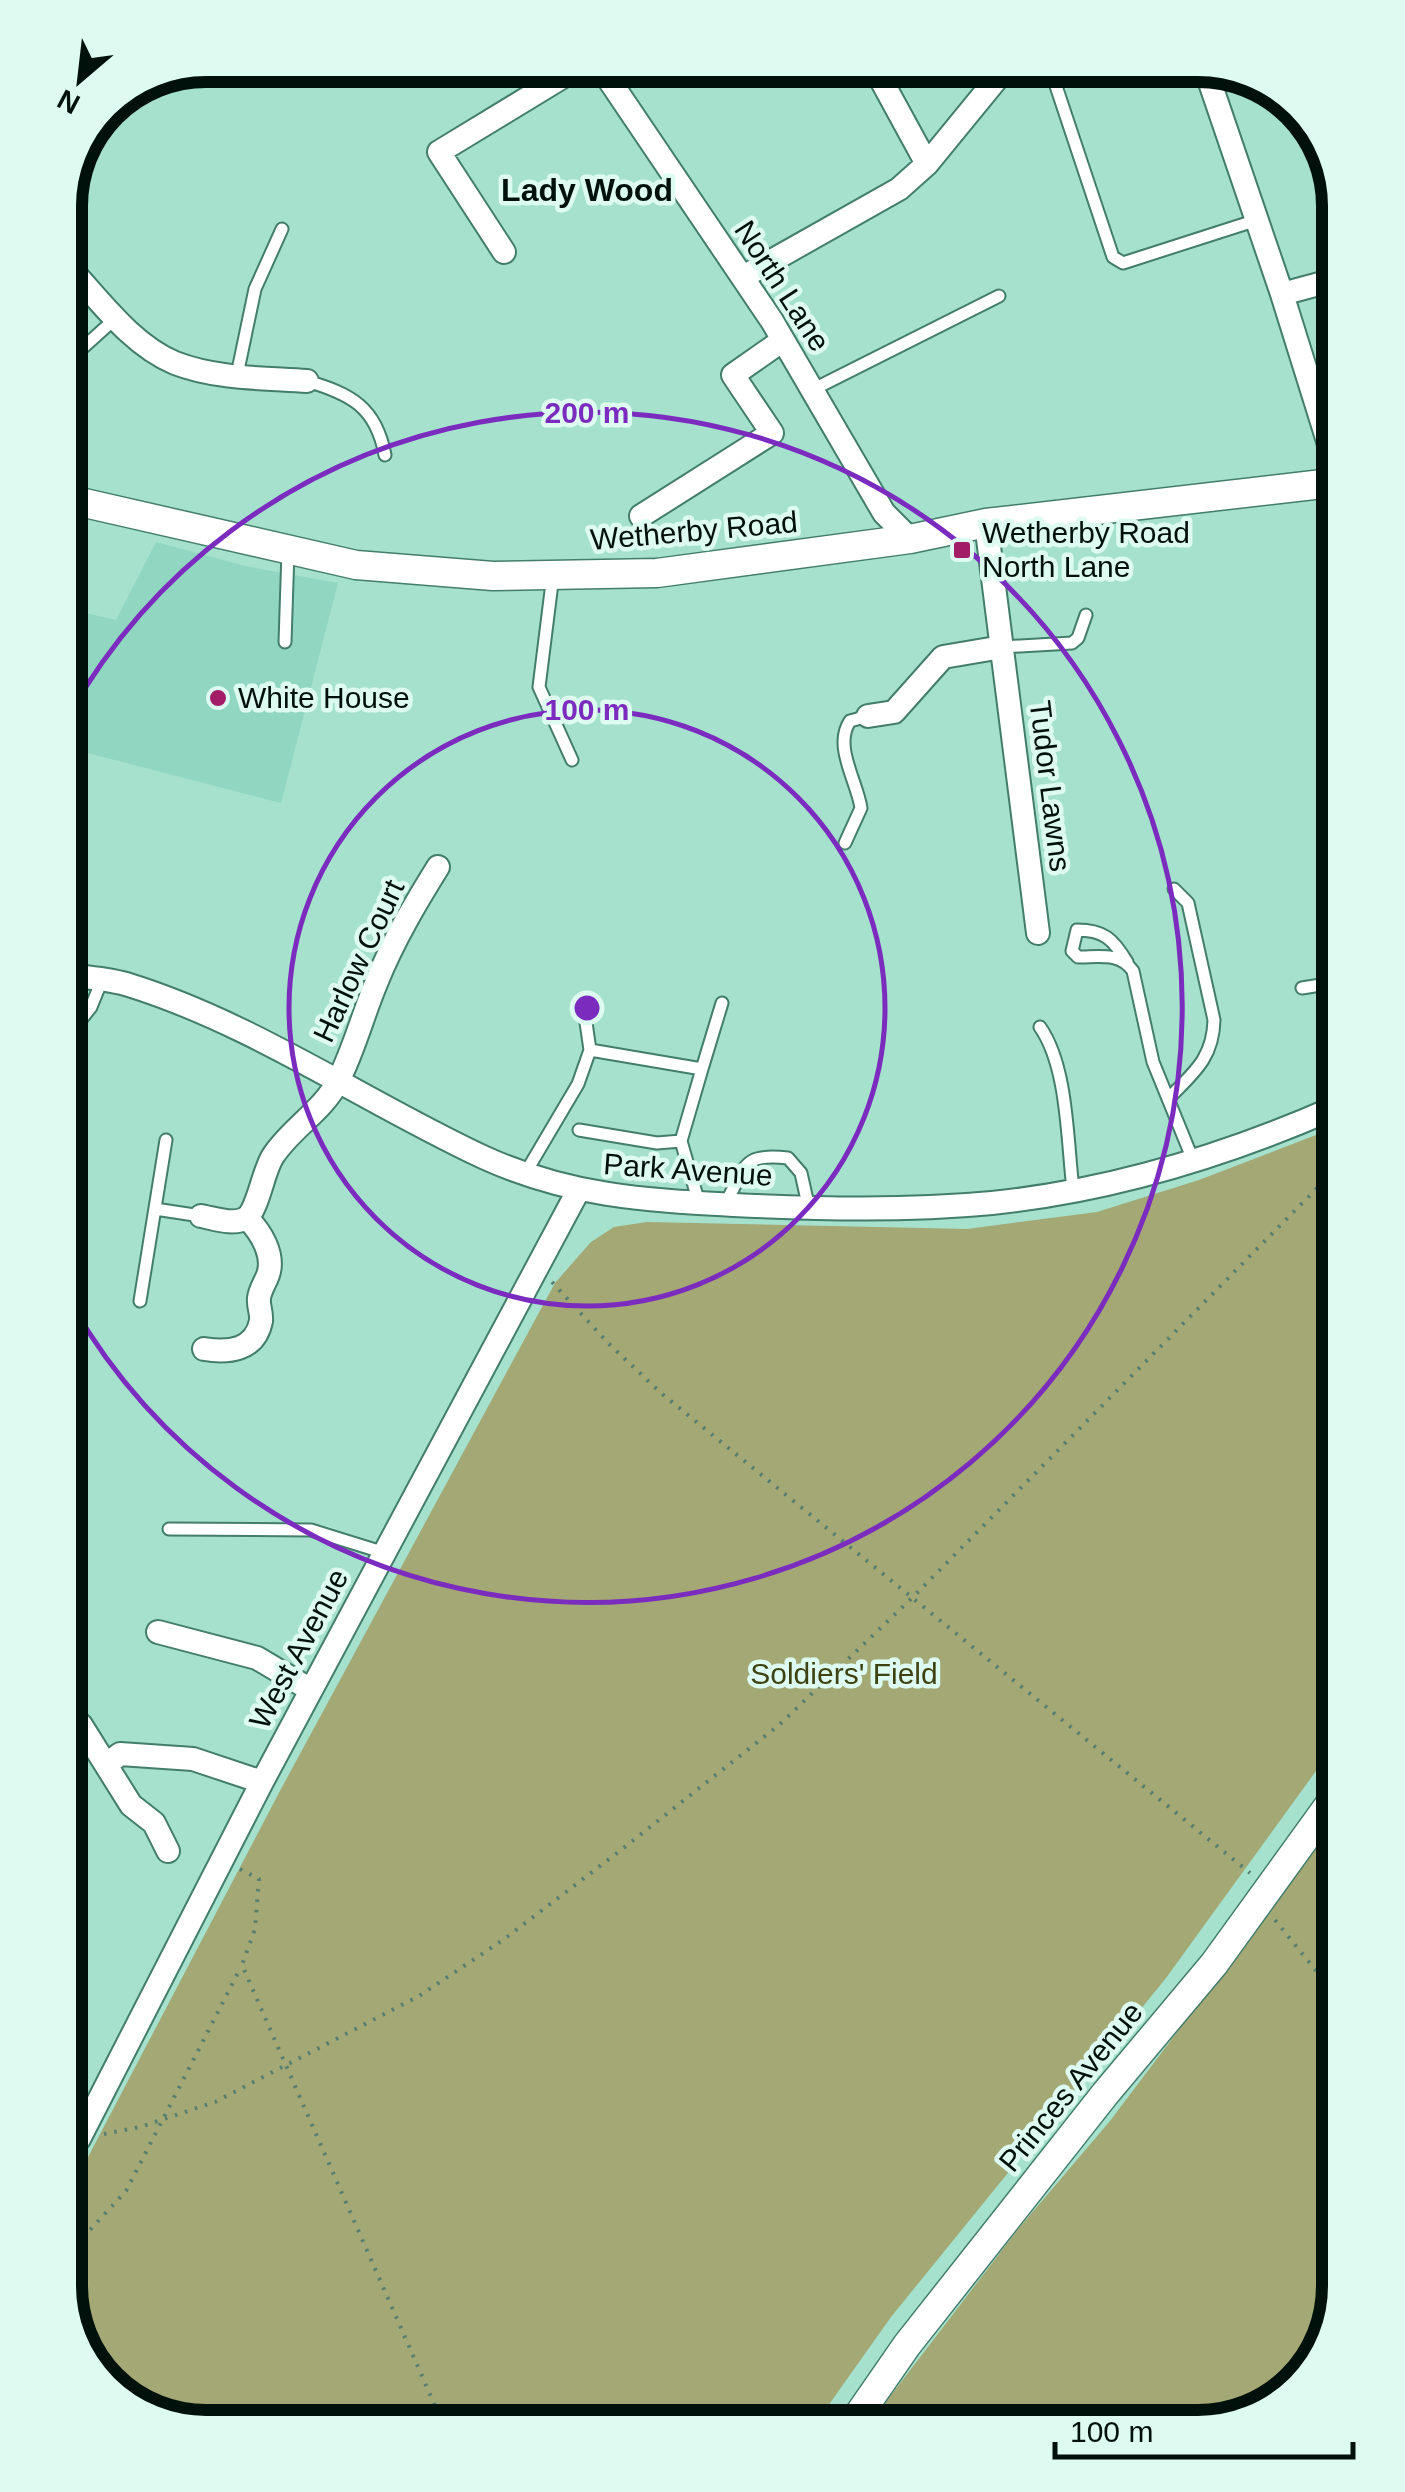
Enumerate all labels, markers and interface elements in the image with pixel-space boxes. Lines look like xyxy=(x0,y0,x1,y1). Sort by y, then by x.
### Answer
north arrow xyxy=(30,30,130,130)
text: N xyxy=(52,83,85,120)
district label: Lady Wood xyxy=(501,172,673,208)
street label: North Lane xyxy=(728,214,837,357)
text: 200 m xyxy=(544,396,630,429)
street label: Wetherby Road xyxy=(589,505,799,556)
place label: Wetherby Road North Lane xyxy=(982,516,1190,583)
marker: Wetherby Road North Lane xyxy=(951,539,973,561)
place label: White House xyxy=(238,681,410,714)
marker: White House xyxy=(207,687,229,709)
text: 100 m xyxy=(544,693,630,726)
street label: Tudor Lawns xyxy=(1024,698,1077,873)
street label: Harlow Court xyxy=(307,874,411,1047)
centre of rings xyxy=(569,990,605,1026)
street label: Park Avenue xyxy=(602,1147,774,1192)
street label: West Avenue xyxy=(243,1563,354,1734)
park label: Soldiers' Field xyxy=(750,1657,938,1690)
street label: Princes Avenue xyxy=(992,1996,1149,2178)
scale bar xyxy=(1055,2397,1352,2459)
text: 100 m xyxy=(1070,2415,1153,2448)

